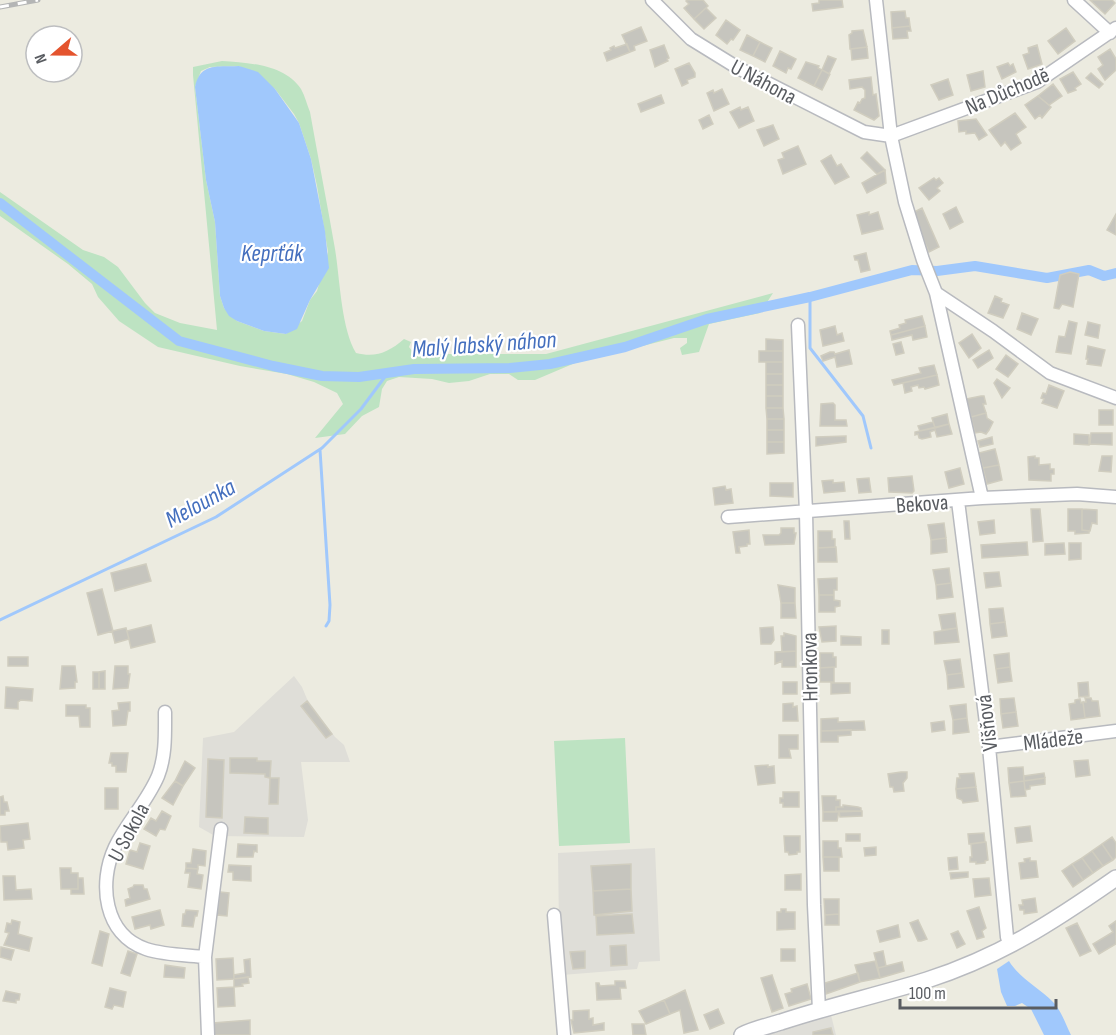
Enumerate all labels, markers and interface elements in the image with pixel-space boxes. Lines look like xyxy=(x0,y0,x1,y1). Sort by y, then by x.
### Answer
north arrow xyxy=(24,24,84,84)
text: N xyxy=(31,51,52,66)
street label: U Náhona xyxy=(726,54,801,111)
street label: Na Důchodě xyxy=(962,62,1054,121)
water label: Keprťák xyxy=(241,239,304,268)
water label: Malý labský náhon xyxy=(411,325,557,364)
water label: Melounka xyxy=(160,472,241,534)
street label: Bekova xyxy=(895,489,949,520)
street label: Hronkova xyxy=(796,632,825,702)
street label: Višňová xyxy=(971,693,1004,753)
street label: Mládeže xyxy=(1022,723,1085,758)
street label: U Sokola xyxy=(103,799,156,867)
scale bar xyxy=(900,972,1056,1010)
text: 100 m xyxy=(909,983,946,1004)

